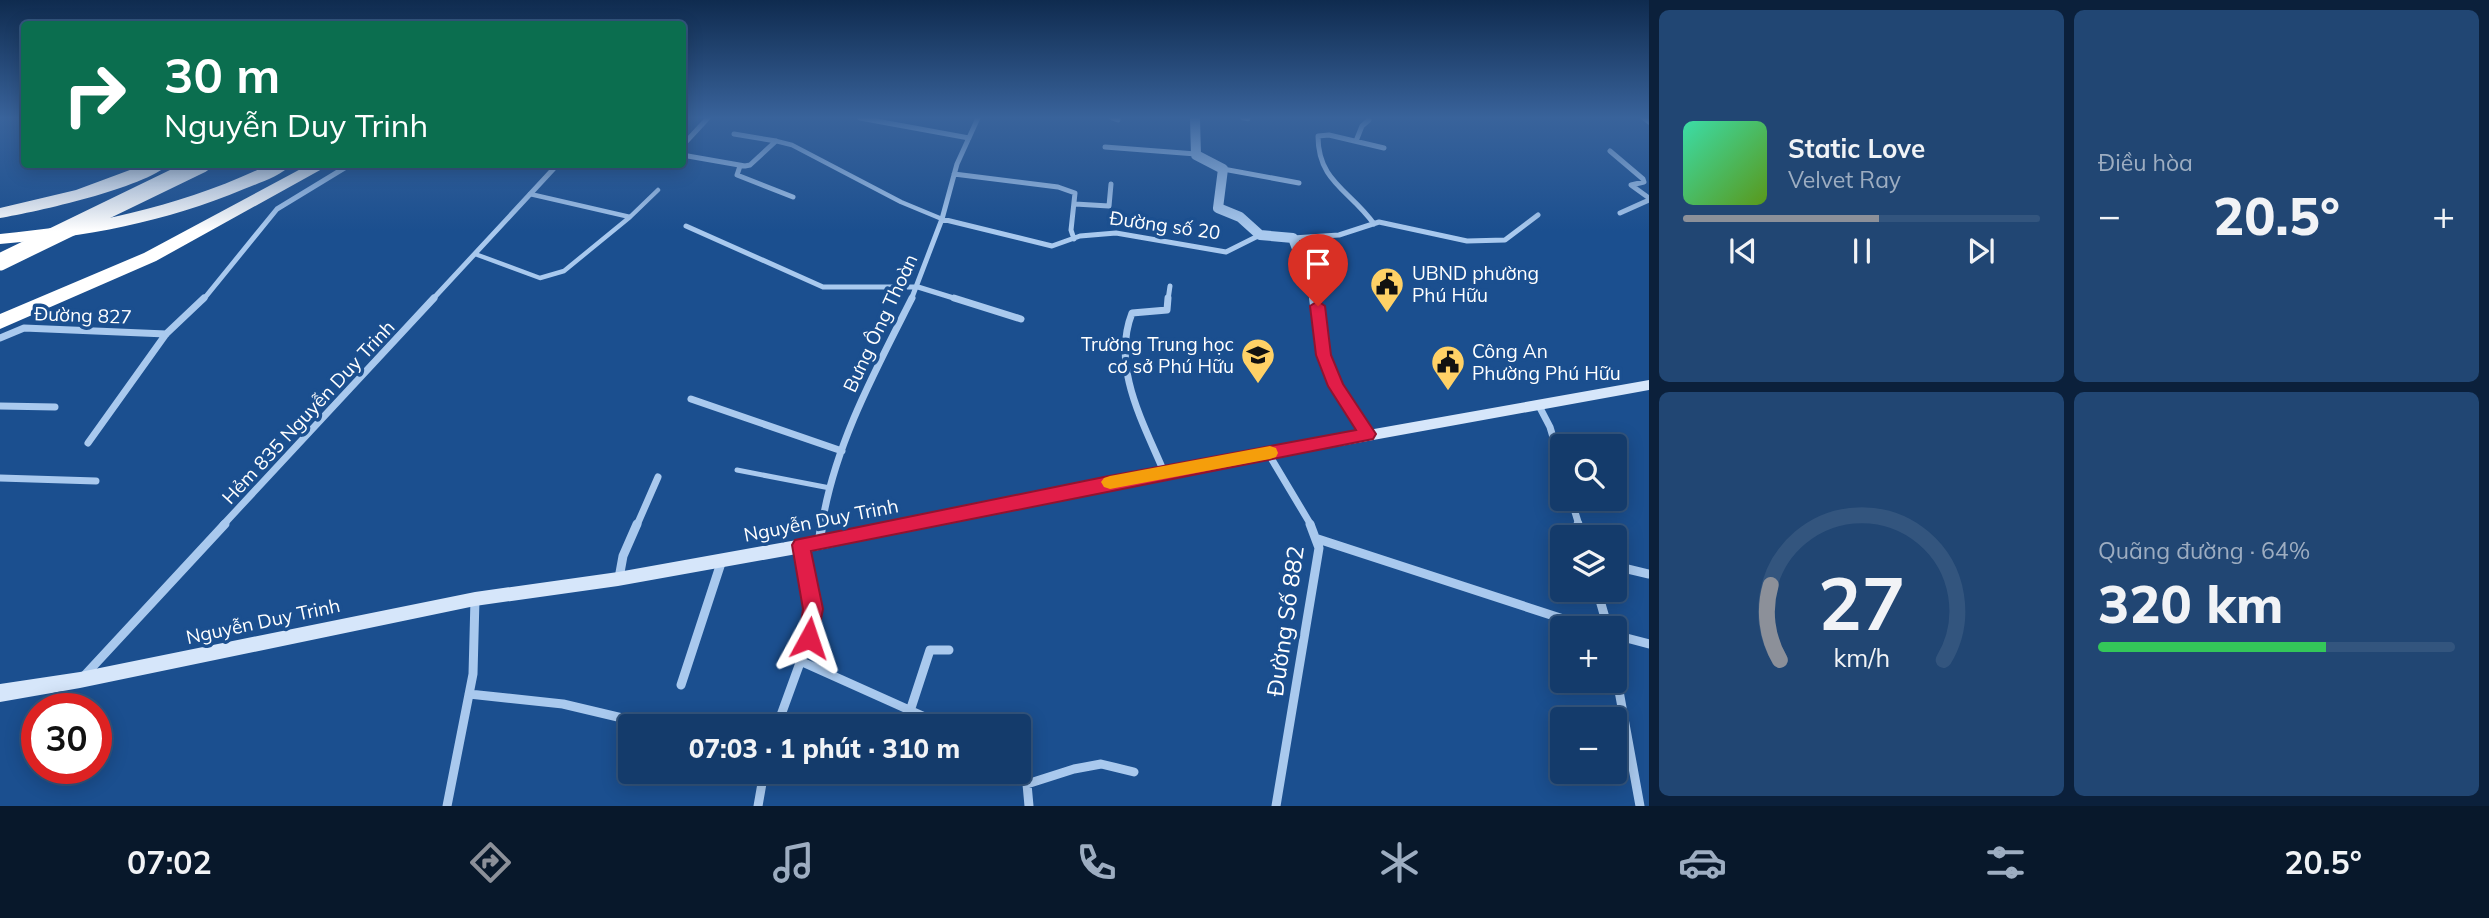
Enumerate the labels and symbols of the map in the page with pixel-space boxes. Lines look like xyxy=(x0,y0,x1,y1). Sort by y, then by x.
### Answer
street label: Đường số 20 xyxy=(1108,205,1222,245)
pin xyxy=(1288,234,1348,306)
street label: Bưng Ông Thoàn xyxy=(837,250,923,396)
place label: UBND phường Phú Hữu xyxy=(1412,261,1539,307)
public building icon: UBND phường Phú Hữu xyxy=(1368,265,1406,314)
street label: Đường 827 xyxy=(34,301,132,329)
street label: Hẻm 835 Nguyễn Duy Trinh xyxy=(216,315,400,509)
place label: Trường Trung học cơ sở Phú Hữu xyxy=(1081,332,1234,378)
school or university icon: Trường Trung học cơ sở Phú Hữu xyxy=(1239,336,1277,385)
place label: Công An Phường Phú Hữu xyxy=(1472,339,1621,385)
public building icon: Công An Phường Phú Hữu xyxy=(1429,343,1467,392)
street label: Nguyễn Duy Trinh xyxy=(742,493,900,547)
street label: Đường Số 882 xyxy=(1260,544,1310,698)
street label: Nguyễn Duy Trinh xyxy=(184,593,342,649)
position arrow xyxy=(772,601,846,675)
speed limit sign: 30 xyxy=(21,693,112,784)

